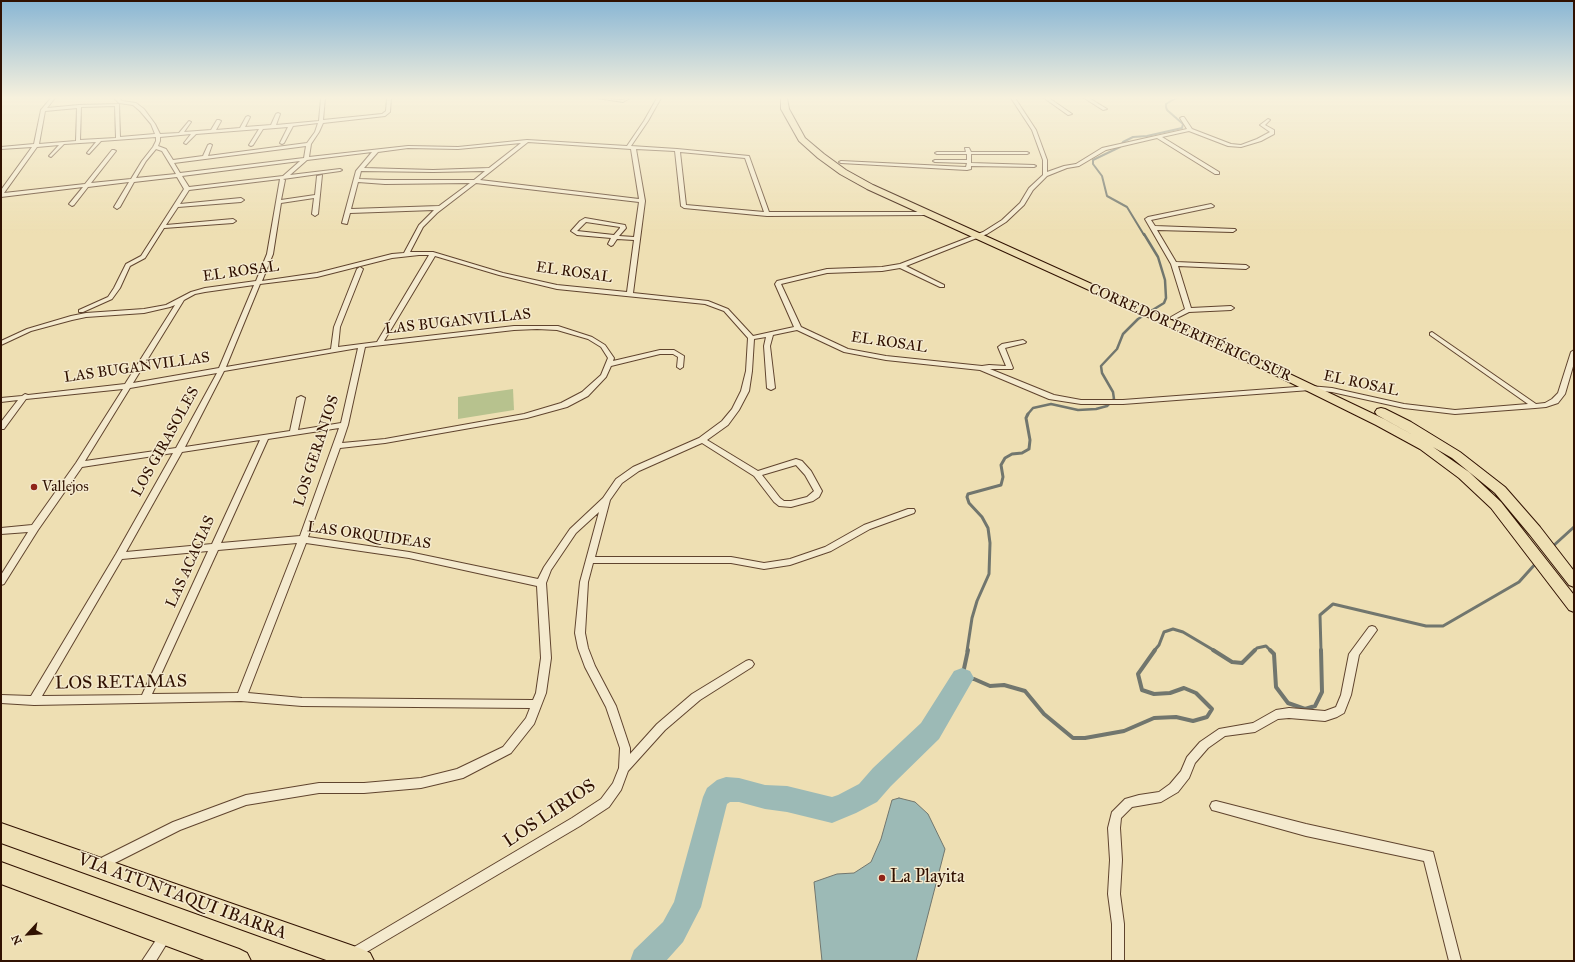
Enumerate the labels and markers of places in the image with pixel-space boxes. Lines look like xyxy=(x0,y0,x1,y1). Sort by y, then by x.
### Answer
place label: Vallejos xyxy=(42,478,89,496)
marker: Vallejos xyxy=(29,482,39,492)
place label: La Playita xyxy=(890,867,965,889)
marker: La Playita xyxy=(877,873,887,883)

